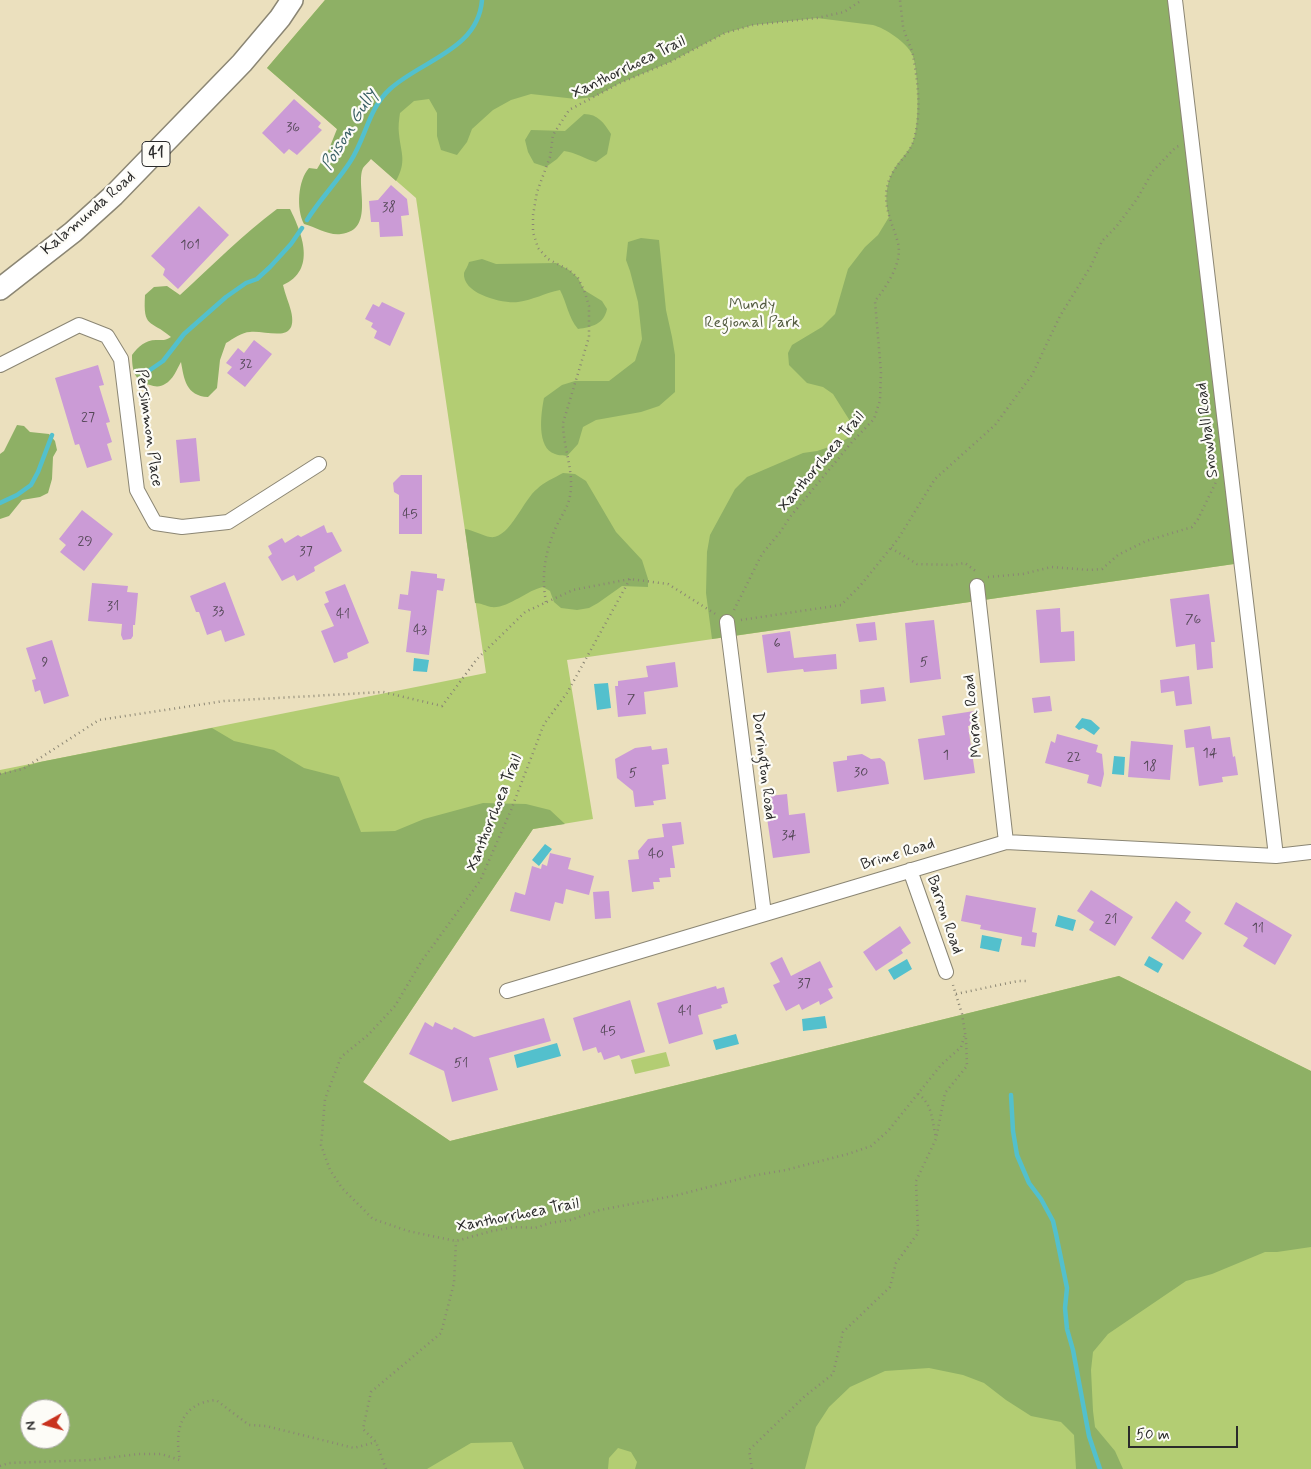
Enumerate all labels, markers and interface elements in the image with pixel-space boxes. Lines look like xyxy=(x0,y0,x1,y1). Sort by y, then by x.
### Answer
street label: Xanthorrhoea Trail xyxy=(569,32,689,104)
water label: Poison Gully xyxy=(317,85,383,175)
house number: 36 xyxy=(286,120,300,136)
road number: 41 xyxy=(142,142,170,166)
street label: Kalamunda Road xyxy=(38,168,140,260)
house number: 38 xyxy=(382,200,396,216)
house number: 101 xyxy=(180,238,200,254)
park label: Mundy Regional Park xyxy=(704,296,800,334)
house number: 32 xyxy=(239,357,253,373)
street label: Persimmon Place xyxy=(130,368,166,488)
street label: Snowball Road xyxy=(1193,381,1223,479)
street label: Xanthorrhoea Trail xyxy=(775,408,869,516)
house number: 27 xyxy=(81,410,95,426)
house number: 45 xyxy=(402,507,418,523)
house number: 29 xyxy=(77,534,93,550)
house number: 37 xyxy=(299,544,313,560)
house number: 31 xyxy=(107,599,119,615)
house number: 33 xyxy=(212,604,224,620)
house number: 41 xyxy=(336,607,350,623)
house number: 76 xyxy=(1185,612,1201,628)
house number: 43 xyxy=(413,623,427,639)
house number: 6 xyxy=(773,636,781,652)
house number: 9 xyxy=(42,655,48,671)
house number: 5 xyxy=(920,655,928,671)
street label: Moran Road xyxy=(960,673,988,759)
house number: 7 xyxy=(627,692,635,708)
street label: Dorrington Road xyxy=(747,711,779,821)
house number: 14 xyxy=(1203,746,1217,762)
house number: 1 xyxy=(943,748,949,764)
house number: 22 xyxy=(1067,750,1081,766)
street label: Xanthorrhoea Trail xyxy=(463,752,527,874)
house number: 18 xyxy=(1143,759,1157,775)
house number: 30 xyxy=(854,765,868,781)
house number: 5 xyxy=(629,766,637,782)
house number: 34 xyxy=(782,828,796,844)
street label: Brine Road xyxy=(859,835,937,875)
house number: 40 xyxy=(648,847,664,863)
street label: Barron Road xyxy=(922,873,966,957)
house number: 21 xyxy=(1105,912,1117,928)
house number: 11 xyxy=(1252,921,1264,937)
house number: 37 xyxy=(797,976,811,992)
house number: 41 xyxy=(678,1004,692,1020)
house number: 45 xyxy=(600,1024,616,1040)
house number: 51 xyxy=(454,1056,468,1072)
street label: Xanthorrhoea Trail xyxy=(455,1195,581,1237)
north arrow xyxy=(20,1399,70,1449)
scale bar xyxy=(1131,1416,1241,1448)
text: N xyxy=(22,1420,41,1431)
text: 50 m xyxy=(1136,1425,1170,1445)

